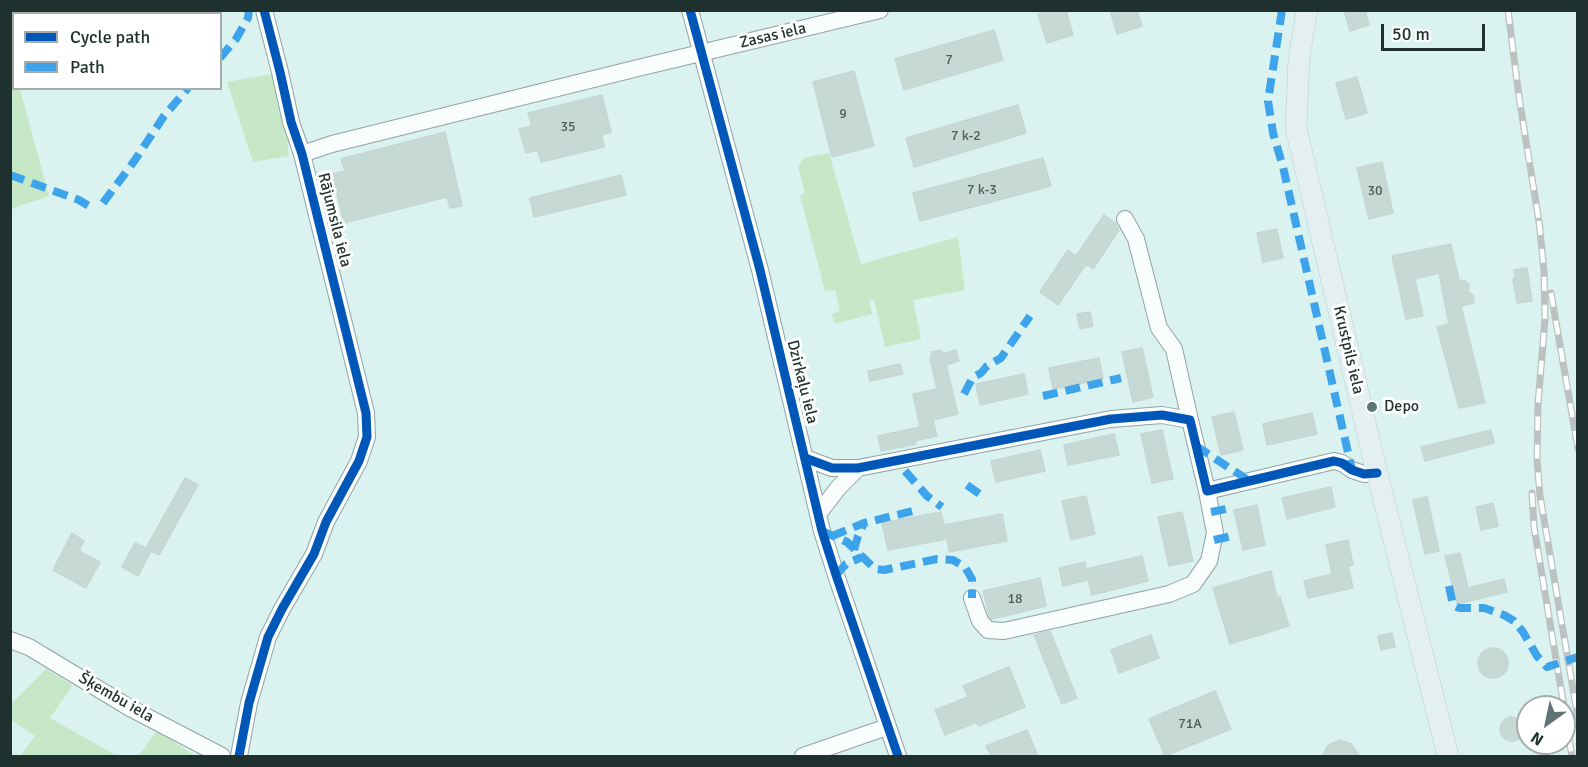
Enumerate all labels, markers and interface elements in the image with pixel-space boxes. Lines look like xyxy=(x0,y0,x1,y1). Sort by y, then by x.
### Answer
legend xyxy=(12,12,222,90)
scale bar xyxy=(1384,12,1488,50)
street label: Zasas iela xyxy=(738,19,808,53)
text: 50 m xyxy=(1392,23,1430,45)
text: Cycle path xyxy=(70,26,150,48)
house number: 7 xyxy=(945,52,953,68)
text: Path xyxy=(70,56,105,78)
house number: 9 xyxy=(839,106,847,122)
house number: 35 xyxy=(560,119,576,135)
house number: 7 k-2 xyxy=(951,128,981,144)
street label: Rājumsila iela xyxy=(313,171,355,269)
house number: 7 k-3 xyxy=(967,182,997,198)
house number: 30 xyxy=(1367,183,1383,199)
street label: Krustpils iela xyxy=(1329,304,1367,396)
street label: Dzirkaļu iela xyxy=(782,338,822,426)
place label: Depo xyxy=(1384,397,1419,417)
marker: Depo xyxy=(1365,400,1379,414)
house number: 18 xyxy=(1007,591,1023,607)
street label: Šķembu iela xyxy=(75,669,157,727)
north arrow xyxy=(1516,695,1576,755)
house number: 71A xyxy=(1178,716,1202,732)
text: N xyxy=(1527,727,1547,750)

